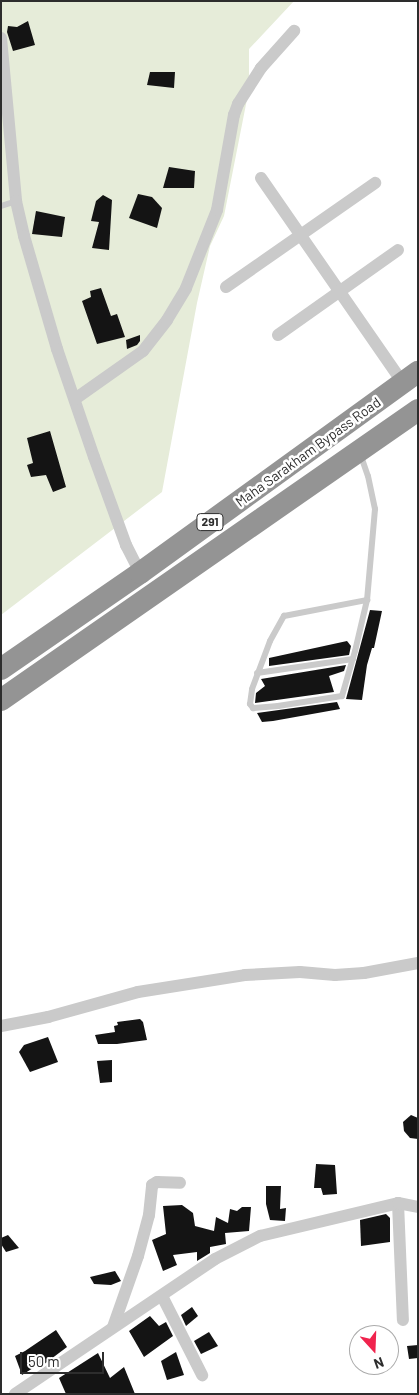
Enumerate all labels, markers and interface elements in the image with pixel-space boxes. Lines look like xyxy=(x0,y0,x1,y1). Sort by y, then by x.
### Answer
street label: Maha Sarakham Bypass Road xyxy=(232,394,384,510)
road number: 291 xyxy=(196,512,224,532)
north arrow xyxy=(349,1325,399,1375)
scale bar xyxy=(22,1342,106,1374)
text: 50 m xyxy=(28,1352,60,1370)
text: N xyxy=(372,1354,386,1373)

